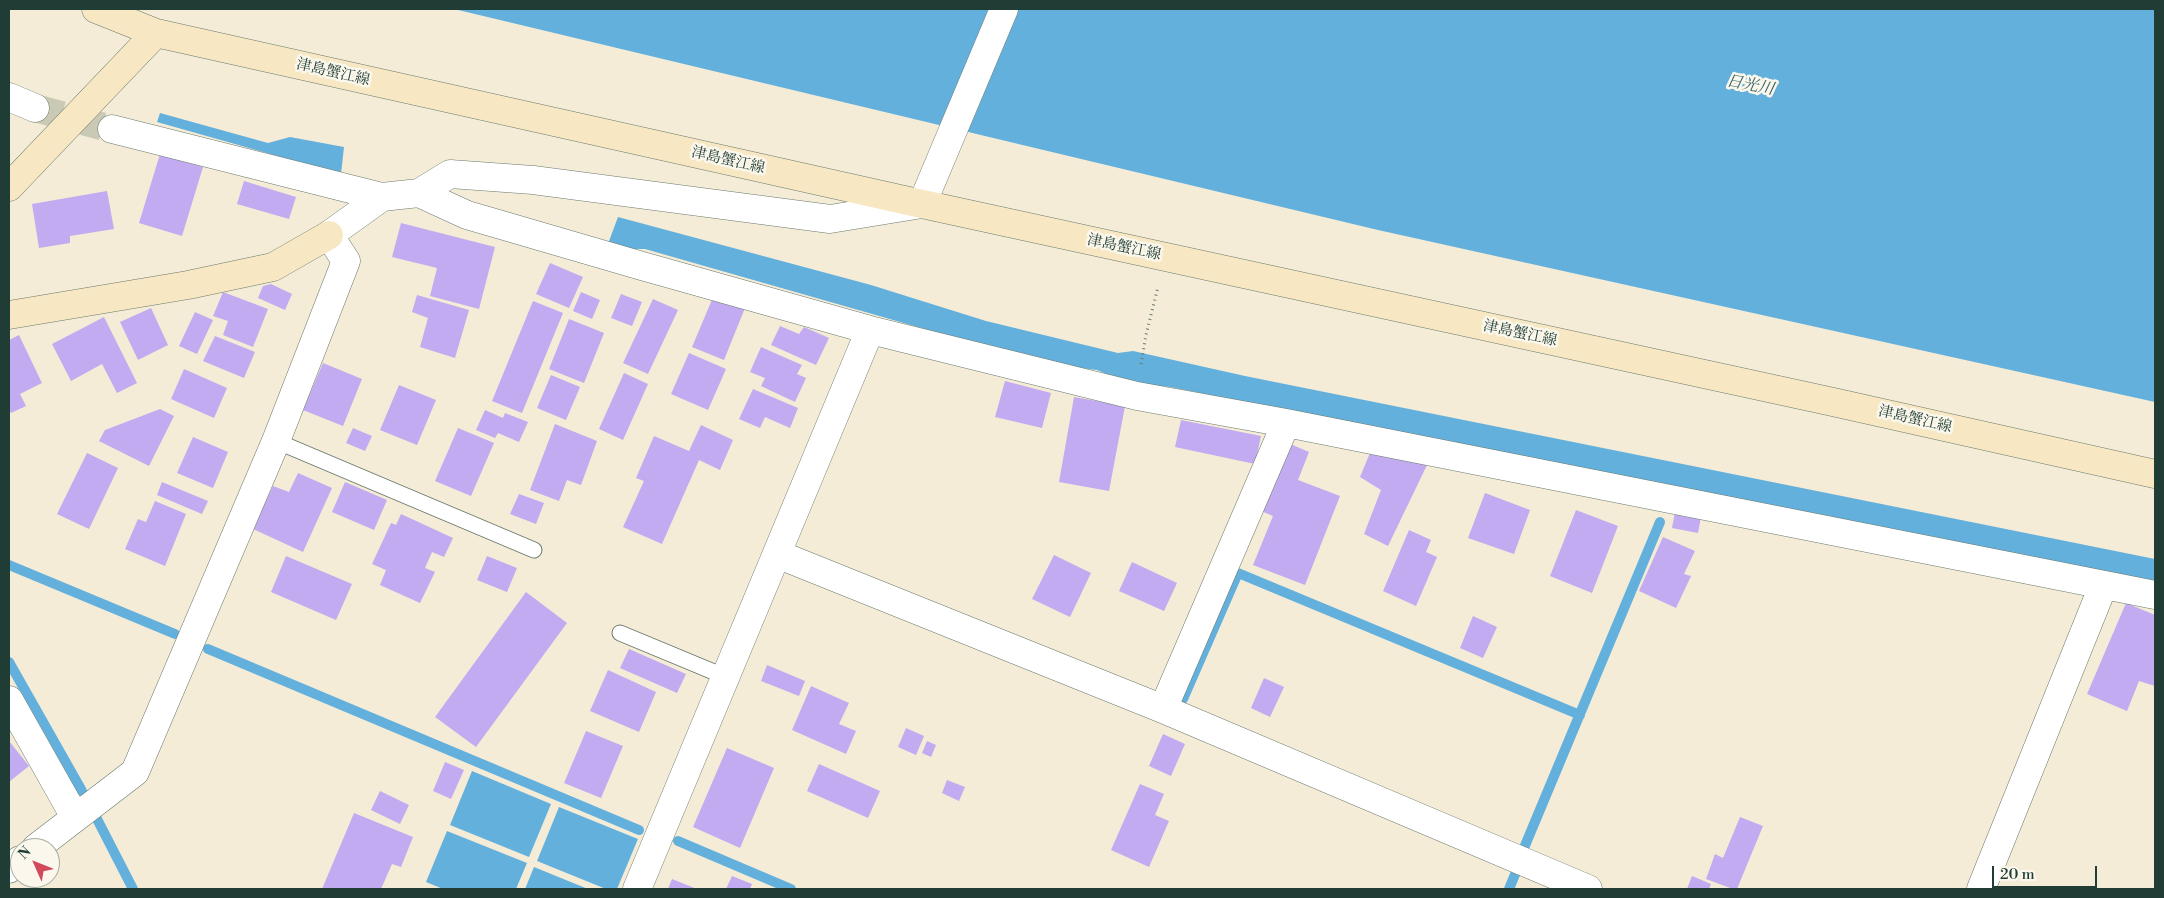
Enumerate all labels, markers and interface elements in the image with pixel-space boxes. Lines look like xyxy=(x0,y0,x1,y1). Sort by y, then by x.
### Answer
street label: 津島蟹江線 xyxy=(294,56,372,90)
water label: 日光川 xyxy=(1725,72,1775,100)
street label: 津島蟹江線 xyxy=(689,144,767,178)
street label: 津島蟹江線 xyxy=(1085,231,1163,265)
street label: 津島蟹江線 xyxy=(1481,317,1559,351)
street label: 津島蟹江線 xyxy=(1876,403,1954,437)
north arrow xyxy=(10,838,60,888)
text: N xyxy=(15,843,35,864)
scale bar xyxy=(1994,856,2099,888)
text: 20 m xyxy=(2000,865,2035,884)

